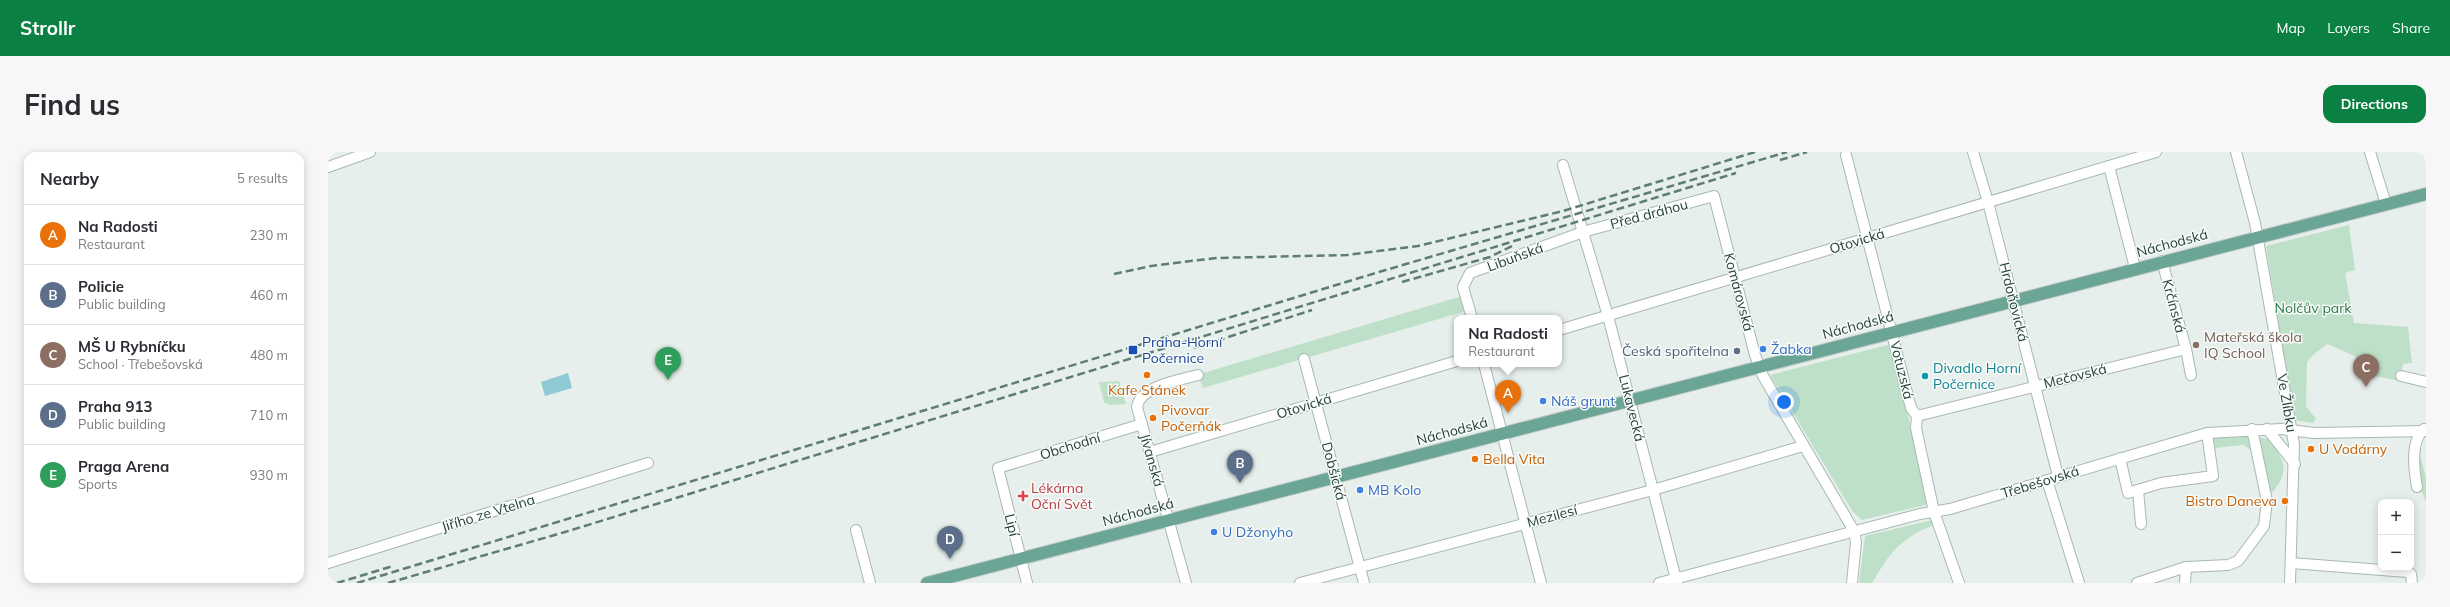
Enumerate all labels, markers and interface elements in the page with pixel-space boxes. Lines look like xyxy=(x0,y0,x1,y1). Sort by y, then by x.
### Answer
text: Strollr xyxy=(20,16,75,40)
text: Map xyxy=(2276,19,2305,37)
text: Layers xyxy=(2327,19,2370,37)
text: Share xyxy=(2392,19,2430,37)
button: Directions xyxy=(2323,85,2426,123)
text: Find us xyxy=(24,87,120,122)
text: Nearby xyxy=(40,168,99,189)
text: 5 results xyxy=(237,170,288,186)
street label: Před dráhou xyxy=(1608,195,1690,233)
text: Na Radosti xyxy=(78,217,158,236)
street label: Otovická xyxy=(1827,224,1887,258)
street label: Náchodská xyxy=(2134,225,2210,261)
text: A xyxy=(48,227,58,243)
text: 230 m xyxy=(250,227,288,243)
text: Restaurant xyxy=(78,236,145,252)
street label: Libuňská xyxy=(1485,239,1545,275)
street label: Komárovská xyxy=(1720,251,1758,333)
street label: Hrdoňovická xyxy=(1995,260,2033,344)
text: Policie xyxy=(78,277,124,296)
street label: Krčínská xyxy=(2158,277,2190,335)
text: B xyxy=(49,287,57,303)
text: 460 m xyxy=(250,287,288,303)
text: Public building xyxy=(78,296,166,312)
park label: Nolčův park xyxy=(2275,299,2352,317)
street label: Náchodská xyxy=(1820,307,1896,343)
popup xyxy=(1454,315,1562,367)
text: Na Radosti xyxy=(1468,324,1548,343)
place label: Mateřská škola IQ School xyxy=(2204,328,2302,362)
place label: Praha-Horní Počernice xyxy=(1142,333,1223,367)
text: MŠ U Rybníčku xyxy=(78,337,186,356)
street label: Votuzská xyxy=(1886,339,1918,401)
place label: Žabka xyxy=(1771,340,1812,358)
marker: Mateřská škola IQ School xyxy=(2191,340,2201,350)
place label: Česká spořitelna xyxy=(1622,342,1729,360)
text: Restaurant xyxy=(1468,343,1535,359)
marker: Praha-Horní Počernice xyxy=(1127,344,1139,356)
marker: Žabka xyxy=(1758,344,1768,354)
marker: Česká spořitelna xyxy=(1732,346,1742,356)
text: C xyxy=(49,347,57,363)
text: 480 m xyxy=(250,347,288,363)
pin: E xyxy=(655,347,681,380)
pin: C xyxy=(2353,354,2379,387)
text: School · Třebešovská xyxy=(78,356,203,372)
place label: Divadlo Horní Počernice xyxy=(1933,359,2022,393)
street label: Mečovská xyxy=(2042,360,2108,392)
marker: Kafe Stánek xyxy=(1142,370,1152,380)
marker: Divadlo Horní Počernice xyxy=(1920,371,1930,381)
street label: Ve Žlíbku xyxy=(2273,372,2301,434)
street label: Lukavecká xyxy=(1615,373,1649,443)
pin: A xyxy=(1495,380,1521,413)
place label: Kafe Stánek xyxy=(1108,381,1187,399)
street label: Otovická xyxy=(1274,389,1334,423)
place label: Náš grunt xyxy=(1551,392,1615,410)
your location xyxy=(1774,392,1794,412)
marker: Náš grunt xyxy=(1538,396,1548,406)
text: Praha 913 xyxy=(78,397,152,416)
place label: Pivovar Počerňák xyxy=(1161,401,1222,435)
text: D xyxy=(48,407,58,423)
text: 710 m xyxy=(250,407,288,423)
marker: Pivovar Počerňák xyxy=(1148,413,1158,423)
street label: Náchodská xyxy=(1414,413,1490,449)
text: Public building xyxy=(78,416,166,432)
street label: Obchodní xyxy=(1038,428,1103,464)
street label: Jívanská xyxy=(1136,431,1168,489)
street label: Dobšická xyxy=(1318,440,1350,502)
place label: U Vodárny xyxy=(2319,440,2388,458)
marker: U Vodárny xyxy=(2306,444,2316,454)
pin: B xyxy=(1227,450,1253,483)
place label: Bella Vita xyxy=(1483,450,1545,468)
marker: Bella Vita xyxy=(1470,454,1480,464)
text: Praga Arena xyxy=(78,457,169,476)
street label: Třebešovská xyxy=(1999,462,2081,502)
text: E xyxy=(49,467,57,483)
text: 930 m xyxy=(250,467,288,483)
text: Sports xyxy=(78,476,117,492)
place label: Lékárna Oční Svět xyxy=(1031,479,1093,513)
place label: MB Kolo xyxy=(1368,481,1421,499)
marker: MB Kolo xyxy=(1355,485,1365,495)
street label: Jiřího ze Vtelna xyxy=(439,490,537,536)
marker: Lékárna Oční Svět xyxy=(1018,491,1028,501)
place label: Bistro Daneva xyxy=(2185,492,2277,510)
street label: Náchodská xyxy=(1100,494,1176,530)
marker: Bistro Daneva xyxy=(2280,496,2290,506)
map controls xyxy=(2378,499,2414,571)
button: + xyxy=(2378,499,2414,535)
street label: Mezilesí xyxy=(1525,500,1580,531)
street label: Lipí xyxy=(1001,512,1024,539)
place label: U Džonyho xyxy=(1222,523,1293,541)
pin: D xyxy=(937,526,963,559)
marker: U Džonyho xyxy=(1209,527,1219,537)
button: − xyxy=(2378,535,2414,571)

